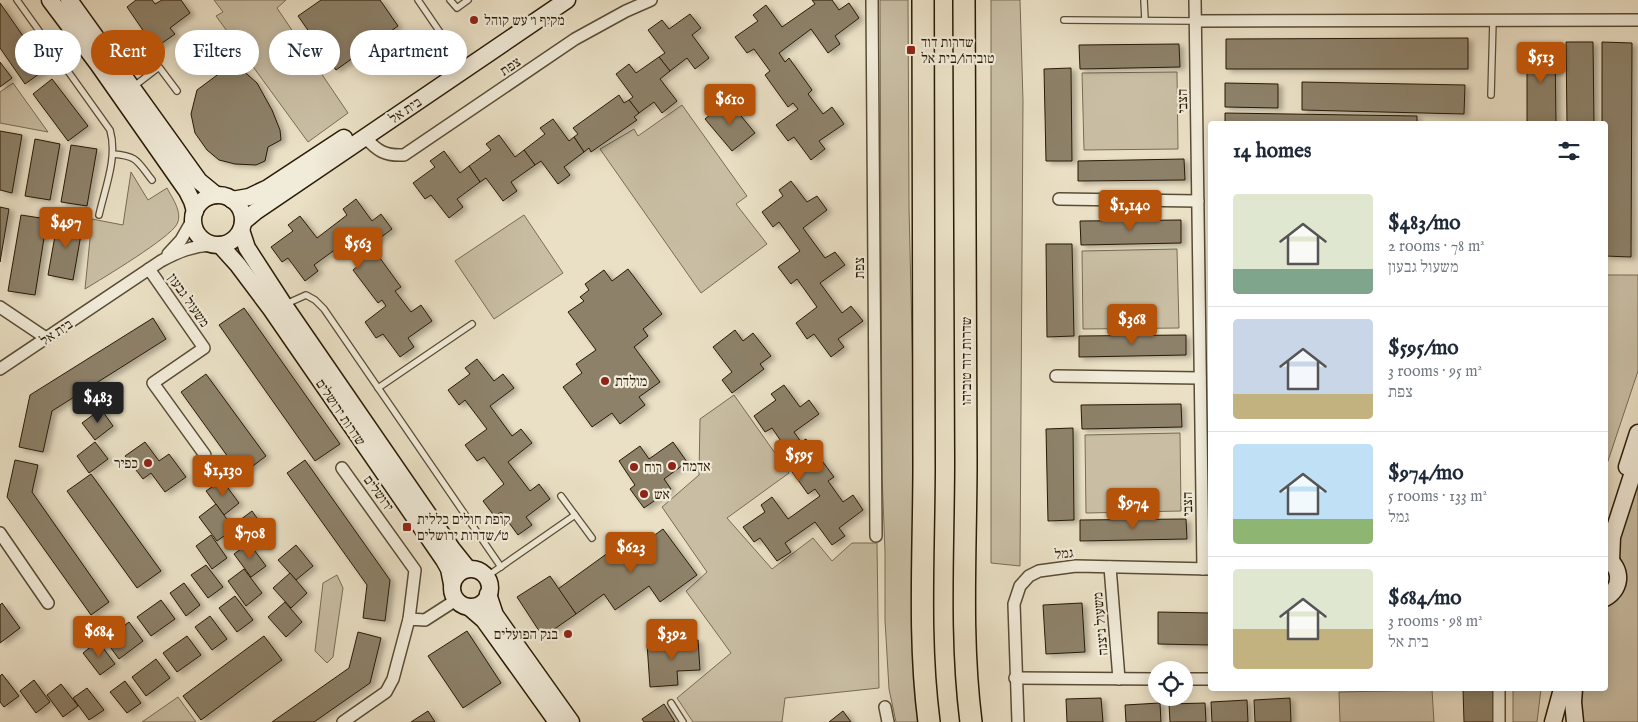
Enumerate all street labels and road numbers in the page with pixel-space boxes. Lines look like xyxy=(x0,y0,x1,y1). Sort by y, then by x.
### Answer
street label: צפת xyxy=(497,53,525,80)
street label: הצבי xyxy=(1174,88,1192,113)
street label: בית אל xyxy=(386,93,426,128)
street label: צפת xyxy=(851,257,869,279)
street label: משעול גבעון xyxy=(163,270,213,331)
street label: בית אל xyxy=(37,315,77,350)
street label: שדרות דוד טוביהו xyxy=(958,316,976,405)
street label: שדרות ירושלים xyxy=(311,376,369,450)
street label: ירושלים xyxy=(359,472,398,516)
street label: הצבי xyxy=(1179,491,1197,516)
street label: גמל xyxy=(1054,544,1075,564)
street label: משעול ניצנה xyxy=(1089,591,1113,656)

